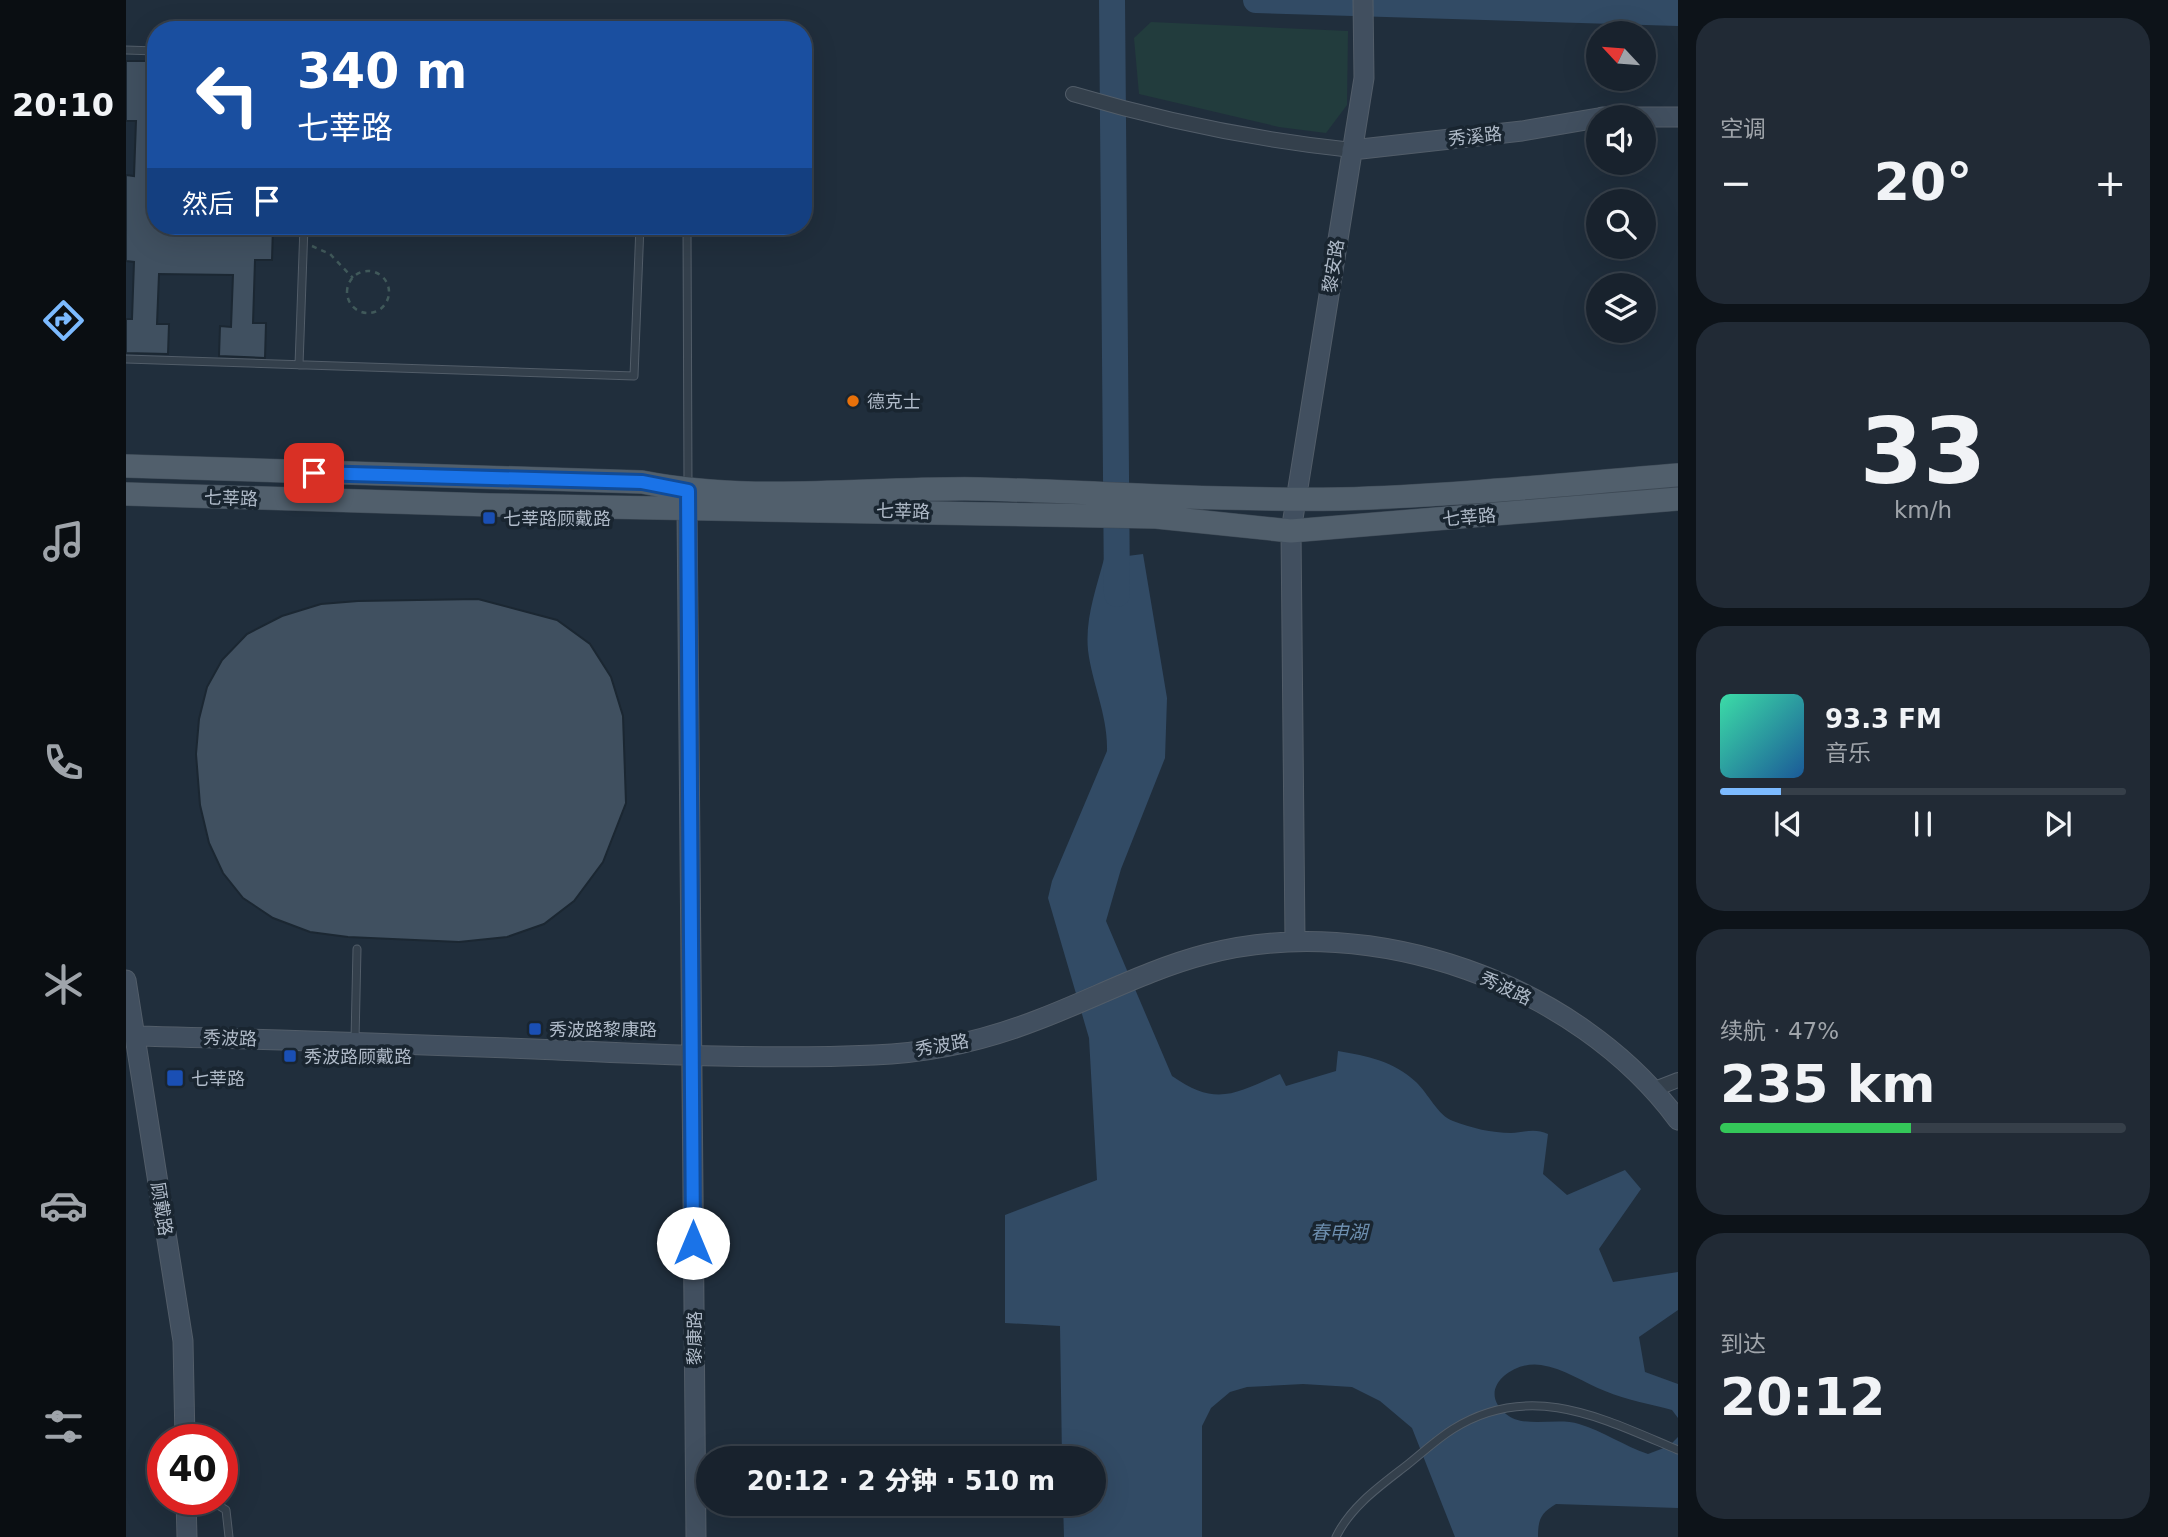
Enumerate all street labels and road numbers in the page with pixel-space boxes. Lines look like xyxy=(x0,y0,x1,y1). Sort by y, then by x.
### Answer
street label: 秀溪路 xyxy=(1447,123,1503,149)
street label: 黎安路 xyxy=(1318,238,1348,294)
street label: 七莘路 xyxy=(204,487,258,509)
street label: 七莘路 xyxy=(876,500,930,522)
street label: 七莘路 xyxy=(1441,504,1497,530)
street label: 秀波路 xyxy=(1477,967,1535,1009)
street label: 秀波路 xyxy=(203,1027,257,1049)
street label: 秀波路 xyxy=(914,1030,970,1060)
street label: 顾戴路 xyxy=(147,1181,177,1237)
street label: 黎康路 xyxy=(684,1311,705,1365)

